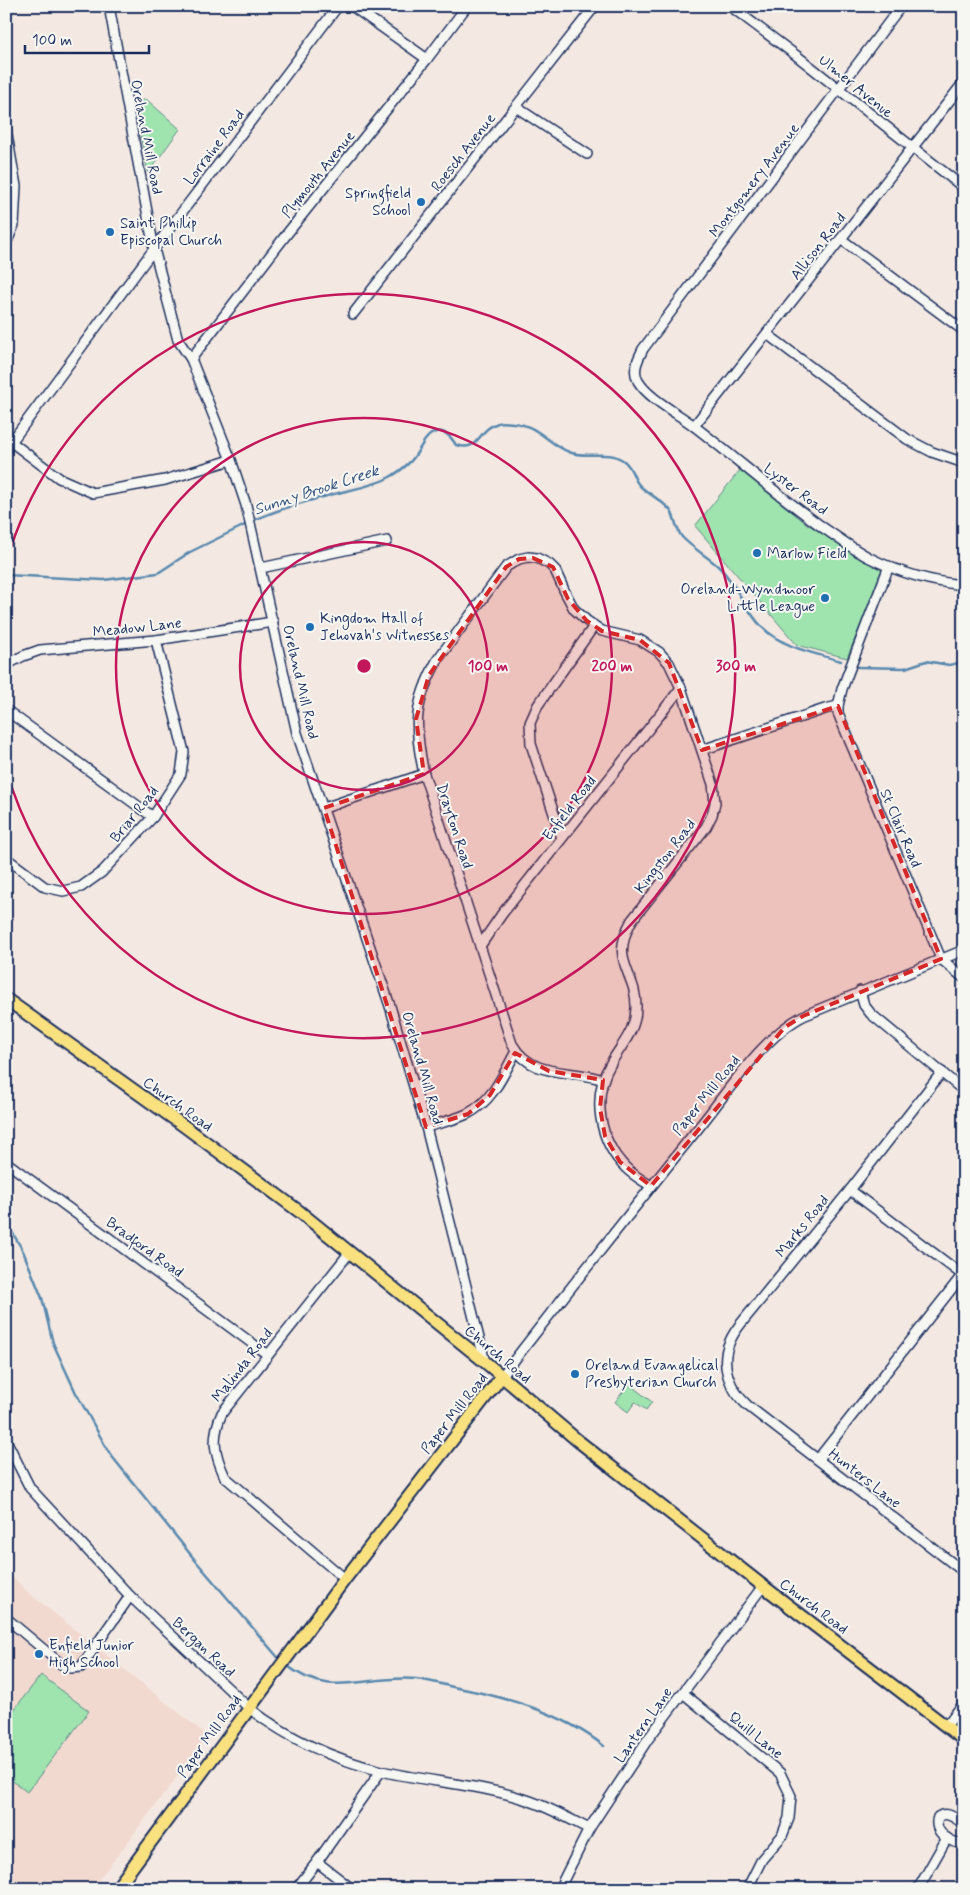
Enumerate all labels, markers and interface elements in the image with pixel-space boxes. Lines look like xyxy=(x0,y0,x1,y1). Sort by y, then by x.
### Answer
scale bar xyxy=(25,22,149,54)
text: 100 m xyxy=(32,31,72,51)
street label: Ulmer Avenue xyxy=(814,51,897,123)
street label: Oreland Mill Road xyxy=(125,78,167,196)
street label: Lorraine Road xyxy=(180,106,250,189)
street label: Roesch Avenue xyxy=(427,109,501,196)
street label: Montgomery Avenue xyxy=(705,119,804,242)
street label: Plymouth Avenue xyxy=(277,127,360,222)
place label: Springfield School xyxy=(345,184,411,221)
marker: Springfield School xyxy=(415,196,427,208)
street label: Allison Road xyxy=(786,209,851,284)
place label: Saint Phillip Episcopal Church xyxy=(120,214,222,251)
marker: Saint Phillip Episcopal Church xyxy=(104,226,116,238)
street label: Lyster Road xyxy=(759,459,832,521)
water label: Sunny Brook Creek xyxy=(251,460,382,521)
place label: Marlow Field xyxy=(767,544,847,564)
marker: Marlow Field xyxy=(751,547,763,559)
place label: Oreland-Wyndmoor Little League xyxy=(681,580,815,618)
marker: Oreland-Wyndmoor Little League xyxy=(819,592,831,604)
place label: Kingdom Hall of Jehovah's Witnesses xyxy=(320,609,450,646)
street label: Meadow Lane xyxy=(92,613,183,643)
marker: Kingdom Hall of Jehovah's Witnesses xyxy=(304,621,316,633)
street label: Oreland Mill Road xyxy=(277,623,323,741)
centre of rings xyxy=(355,657,373,675)
text: 100 m xyxy=(468,657,508,677)
text: 200 m xyxy=(592,657,633,677)
text: 300 m xyxy=(716,657,756,677)
street label: Enfield Road xyxy=(538,772,602,845)
street label: Drayton Road xyxy=(431,781,477,872)
street label: Briar Road xyxy=(106,782,164,847)
street label: St Clair Road xyxy=(874,786,926,871)
street label: Kingston Road xyxy=(630,815,702,899)
street label: Oreland Mill Road xyxy=(396,1009,448,1127)
street label: Paper Mill Road xyxy=(668,1051,745,1140)
street label: Church Road xyxy=(139,1073,216,1137)
street label: Marks Road xyxy=(771,1191,834,1262)
street label: Bradford Road xyxy=(101,1213,187,1284)
street label: Church Road xyxy=(460,1321,535,1389)
street label: Malinda Road xyxy=(208,1324,278,1407)
place label: Oreland Evangelical Presbyterian Church xyxy=(585,1356,719,1393)
marker: Oreland Evangelical Presbyterian Church xyxy=(569,1368,581,1380)
street label: Paper Mill Road xyxy=(417,1369,493,1458)
street label: Hunters Lane xyxy=(824,1444,905,1514)
street label: Church Road xyxy=(775,1574,852,1639)
street label: Bergan Road xyxy=(167,1613,239,1683)
place label: Enfield Junior High School xyxy=(49,1636,135,1674)
marker: Enfield Junior High School xyxy=(33,1648,45,1660)
street label: Lantern Lane xyxy=(610,1683,678,1768)
street label: Paper Mill Road xyxy=(173,1691,247,1782)
street label: Quill Lane xyxy=(724,1708,787,1764)

